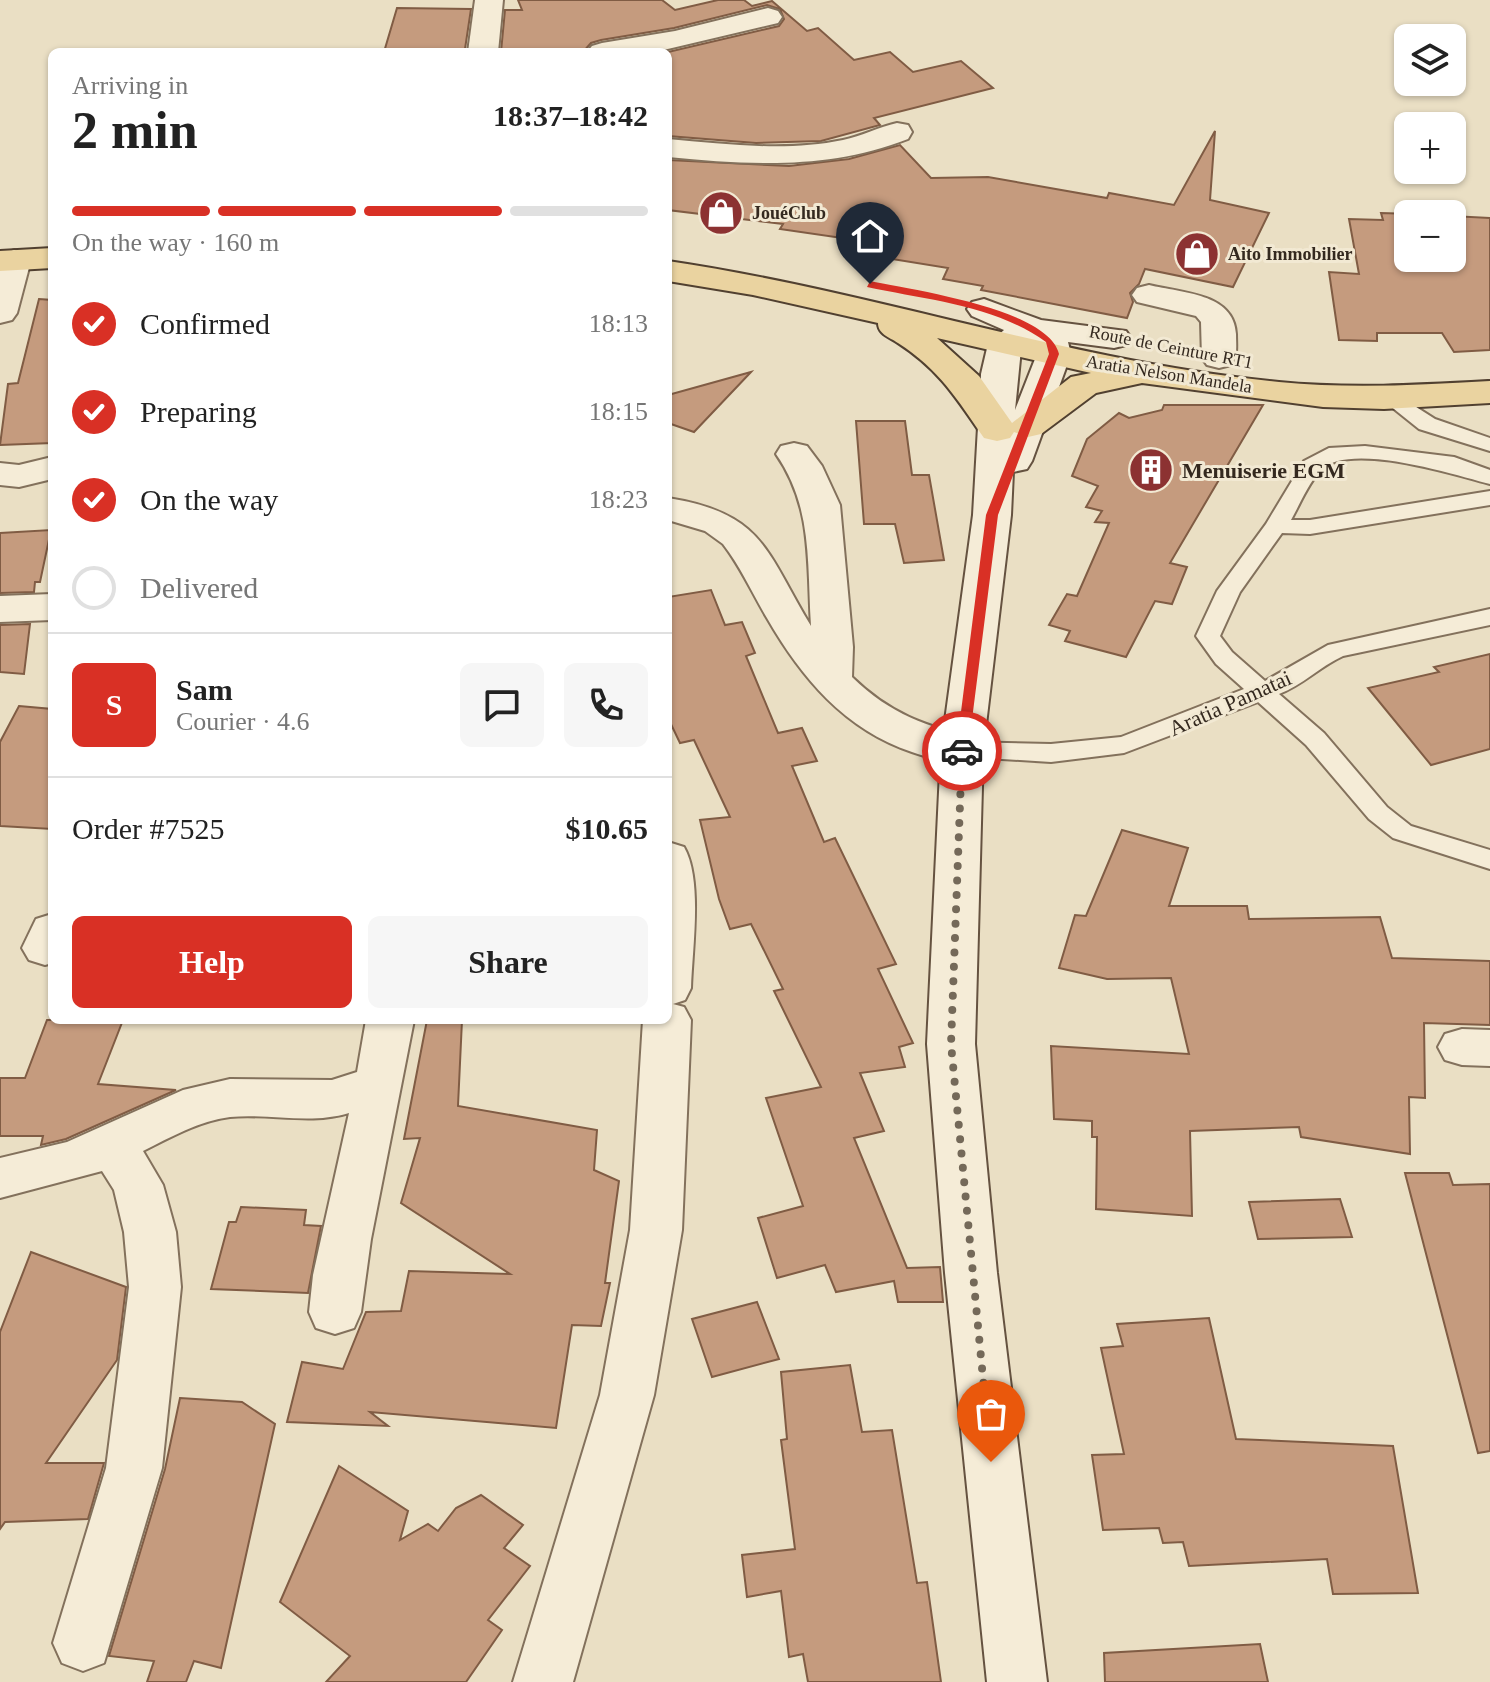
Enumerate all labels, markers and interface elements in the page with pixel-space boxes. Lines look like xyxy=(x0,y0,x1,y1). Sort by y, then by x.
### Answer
map controls xyxy=(1394,24,1466,272)
button: layers xyxy=(1394,24,1466,96)
text: Arriving in xyxy=(72,71,188,100)
text: 18:37–18:42 xyxy=(493,99,648,132)
text: 2 min xyxy=(72,102,198,159)
button: + xyxy=(1394,112,1466,184)
shop icon: JouéClub xyxy=(697,189,745,237)
button: − xyxy=(1394,200,1466,272)
pin xyxy=(836,202,904,284)
place label: JouéClub xyxy=(752,203,826,223)
icon: home xyxy=(848,214,892,258)
text: On the way · 160 m xyxy=(72,228,279,257)
shop icon: Aito Immobilier xyxy=(1173,230,1221,278)
place label: Aito Immobilier xyxy=(1228,244,1352,264)
icon: check xyxy=(72,302,116,346)
text: Confirmed xyxy=(140,307,270,340)
text: 18:13 xyxy=(589,309,648,338)
street label: Route de Ceinture RT1 xyxy=(1087,321,1255,373)
street label: Aratia Nelson Mandela xyxy=(1084,351,1254,397)
icon: check xyxy=(72,390,116,434)
text: Preparing xyxy=(140,395,257,428)
text: 18:15 xyxy=(589,397,648,426)
building icon: Menuiserie EGM xyxy=(1127,446,1175,494)
place label: Menuiserie EGM xyxy=(1182,458,1345,483)
icon: check xyxy=(72,478,116,522)
text: On the way xyxy=(140,483,278,516)
text: 18:23 xyxy=(589,485,648,514)
text: Delivered xyxy=(140,571,258,604)
button: chat xyxy=(460,663,544,747)
button: phone xyxy=(564,663,648,747)
street label: Aratia Pamatai xyxy=(1165,665,1295,741)
text: Sam xyxy=(176,673,233,706)
text: S xyxy=(106,688,122,721)
text: Courier · 4.6 xyxy=(176,707,310,736)
courier xyxy=(922,711,1002,791)
icon: car xyxy=(940,729,984,773)
text: Order #7525 xyxy=(72,812,224,845)
text: $10.65 xyxy=(566,812,648,845)
button: Help xyxy=(72,916,352,1008)
button: Share xyxy=(368,916,648,1008)
pin xyxy=(957,1380,1025,1462)
icon: bag xyxy=(969,1392,1013,1436)

